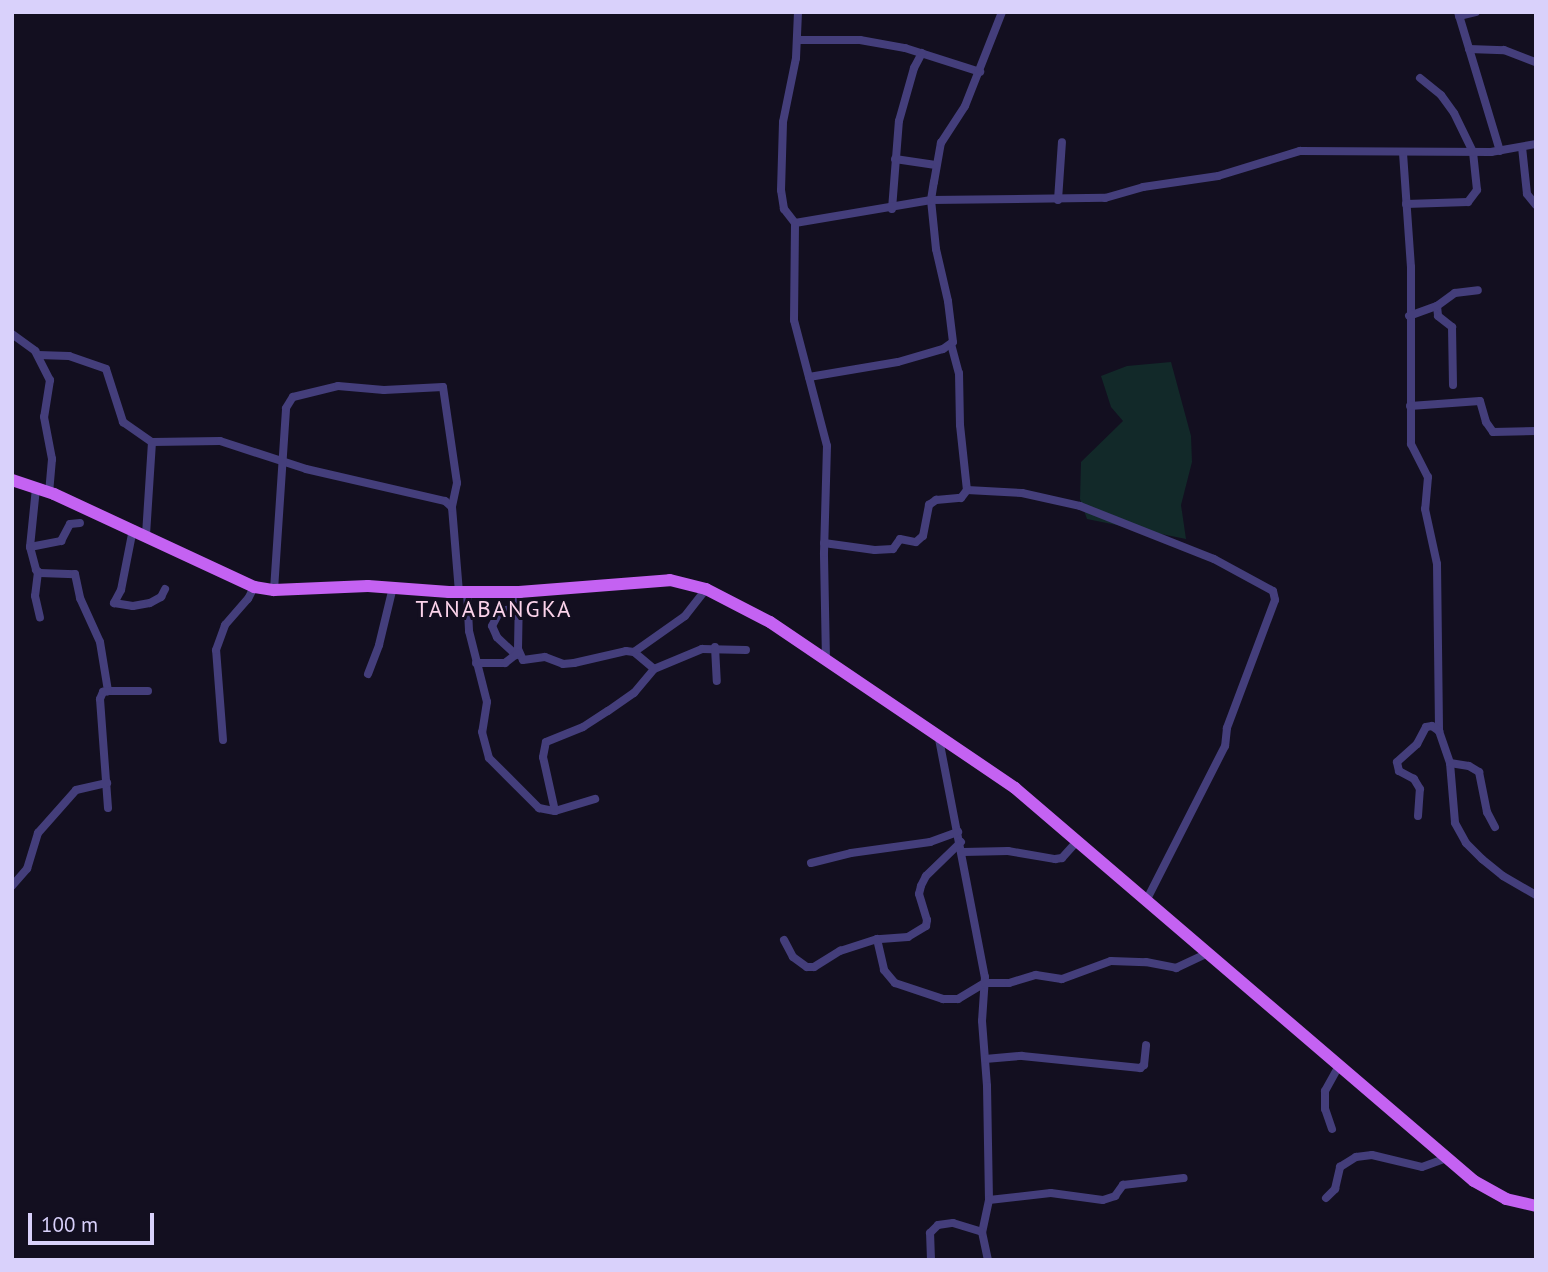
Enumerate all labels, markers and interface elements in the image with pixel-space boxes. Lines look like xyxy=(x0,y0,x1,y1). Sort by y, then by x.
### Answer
district label: TANABANGKA xyxy=(417,595,571,623)
scale bar xyxy=(32,1198,158,1242)
text: 100 m xyxy=(41,1211,98,1238)

